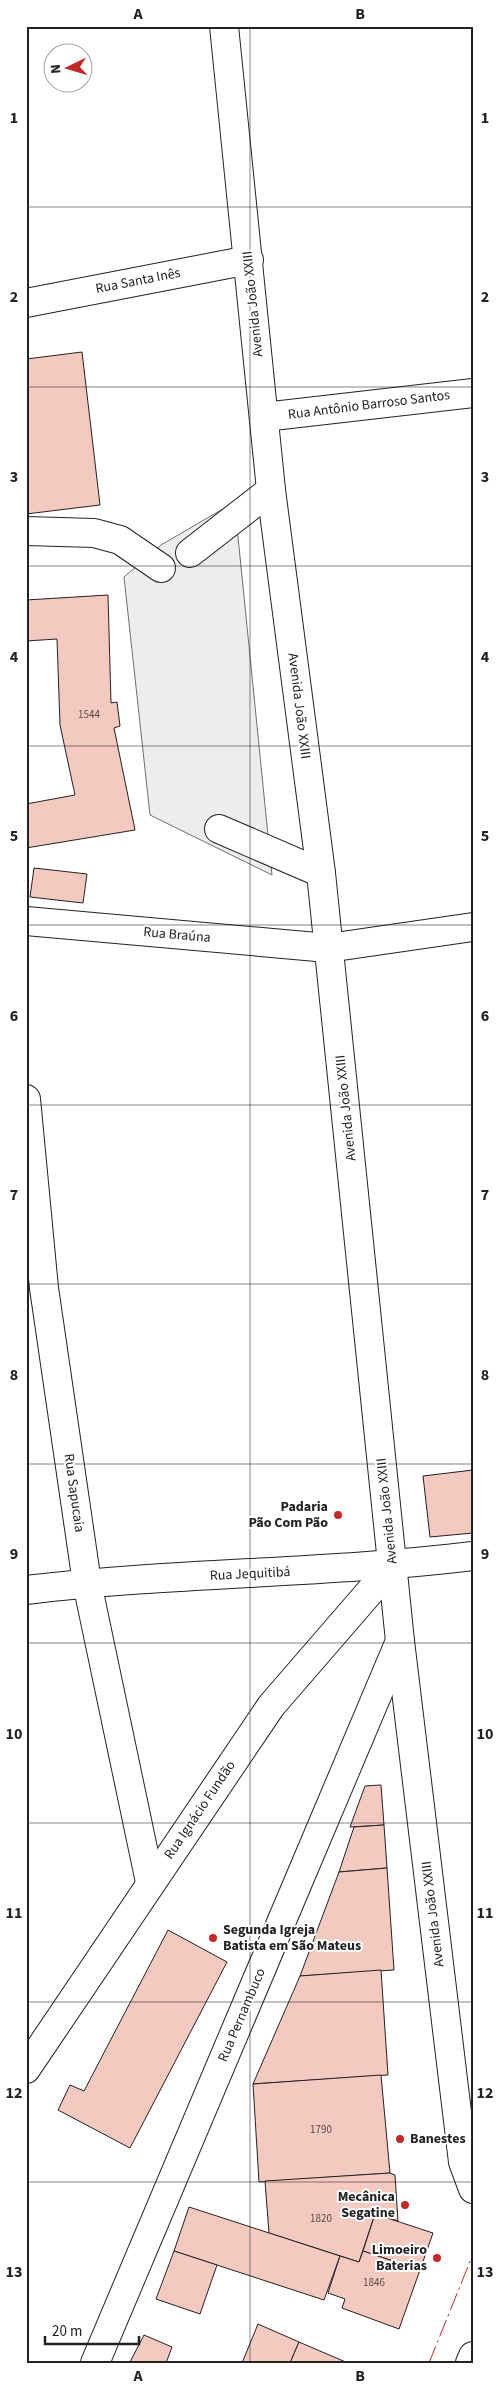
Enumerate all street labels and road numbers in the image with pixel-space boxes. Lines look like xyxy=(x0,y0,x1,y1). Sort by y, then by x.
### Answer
street label: Avenida João XXIII xyxy=(237,250,269,358)
street label: Rua Santa Inês xyxy=(94,263,182,299)
street label: Rua Antônio Barroso Santos xyxy=(287,385,451,425)
street label: Avenida João XXIII xyxy=(283,652,315,760)
street label: Rua Braúna xyxy=(142,922,212,948)
street label: Avenida João XXIII xyxy=(330,1054,362,1162)
street label: Rua Sapucaia xyxy=(59,1452,89,1534)
street label: Avenida João XXIII xyxy=(371,1457,403,1565)
street label: Rua Jequitibá xyxy=(209,1562,291,1586)
street label: Rua Ignácio Fundão xyxy=(159,1757,241,1863)
street label: Avenida João XXIII xyxy=(417,1860,449,1968)
street label: Rua Pernambuco xyxy=(213,1965,271,2065)

